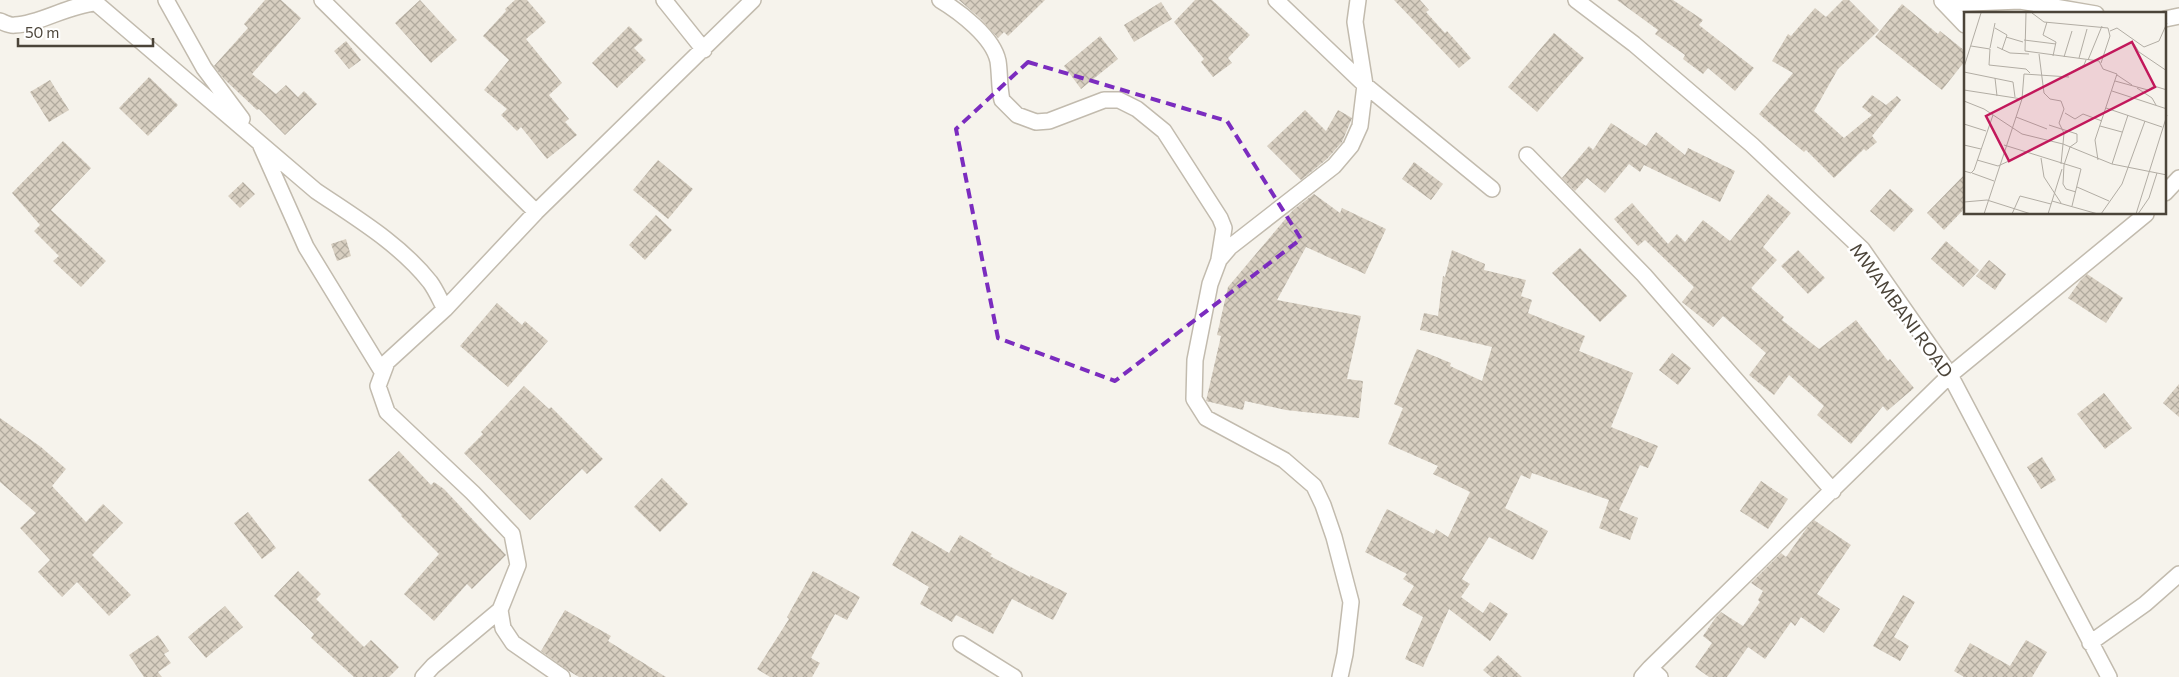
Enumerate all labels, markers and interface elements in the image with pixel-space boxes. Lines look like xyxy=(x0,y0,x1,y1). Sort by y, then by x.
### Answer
inset map xyxy=(1964,12,2166,215)
scale bar xyxy=(18,15,152,47)
text: 50 m xyxy=(25,23,59,41)
street label: MWAMBANI ROAD xyxy=(1846,238,1958,382)

